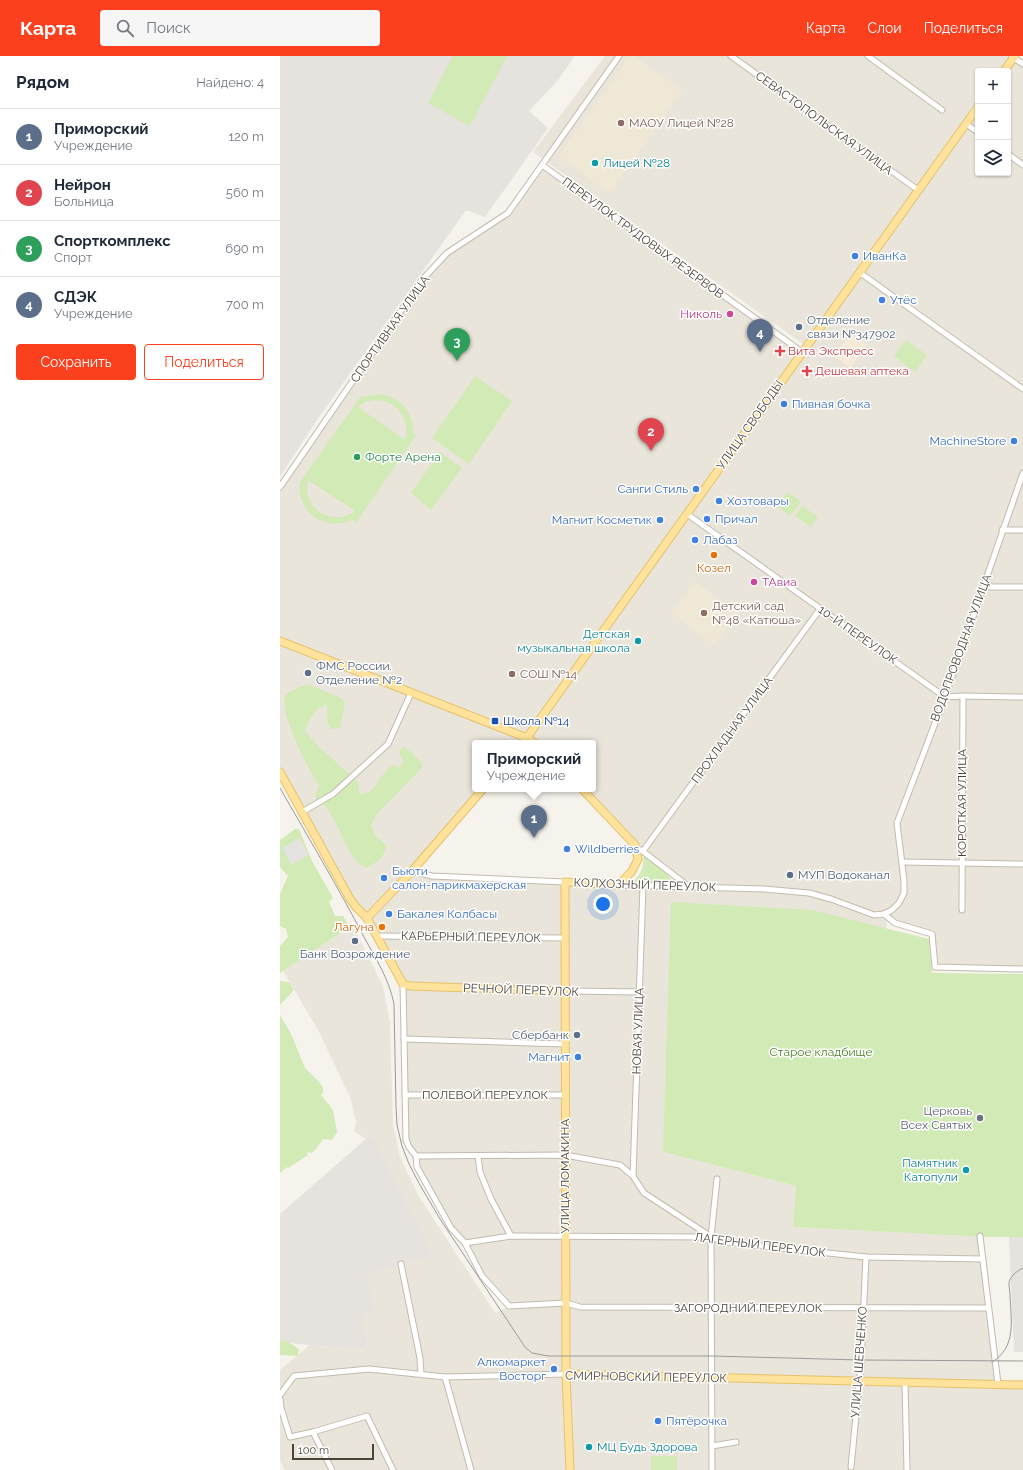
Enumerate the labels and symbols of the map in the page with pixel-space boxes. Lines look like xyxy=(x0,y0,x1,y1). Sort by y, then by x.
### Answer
street label: СЕВАСТОПОЛЬСКАЯ УЛИЦА xyxy=(753,69,895,177)
place label: МАОУ Лицей №28 xyxy=(629,116,734,130)
marker: МАОУ Лицей №28 xyxy=(616,118,626,128)
place label: Лицей №28 xyxy=(603,156,670,170)
marker: Лицей №28 xyxy=(590,158,600,168)
street label: ПЕРЕУЛОК ТРУДОВЫХ РЕЗЕРВОВ xyxy=(560,175,726,301)
place label: ИванКа xyxy=(863,249,906,263)
marker: ИванКа xyxy=(850,251,860,261)
street label: СПОРТИВНАЯ УЛИЦА xyxy=(348,273,432,385)
place label: Утёс xyxy=(890,293,917,307)
marker: Утёс xyxy=(877,295,887,305)
place label: Николь xyxy=(680,307,722,321)
marker: Николь xyxy=(725,309,735,319)
place label: Отделение связи №347902 xyxy=(807,313,896,341)
pin: 4 xyxy=(747,319,773,352)
marker: Отделение связи №347902 xyxy=(794,322,804,332)
pin: 3 xyxy=(444,328,470,361)
place label: Вита Экспресс xyxy=(788,344,874,358)
marker: Вита Экспресс xyxy=(775,346,785,356)
place label: Дешевая аптека xyxy=(815,364,909,378)
marker: Дешевая аптека xyxy=(802,366,812,376)
street label: УЛИЦА СВОБОДЫ xyxy=(714,378,786,472)
place label: Пивная бочка xyxy=(792,397,870,411)
marker: Пивная бочка xyxy=(779,399,789,409)
pin: 2 xyxy=(638,418,664,451)
place label: MachineStore xyxy=(930,434,1006,448)
marker: MachineStore xyxy=(1009,436,1019,446)
place label: Форте Арена xyxy=(365,450,441,464)
marker: Форте Арена xyxy=(352,452,362,462)
place label: Санги Стиль xyxy=(617,482,688,496)
marker: Санги Стиль xyxy=(691,484,701,494)
place label: Хозтовары xyxy=(727,494,789,508)
marker: Хозтовары xyxy=(714,496,724,506)
place label: Причал xyxy=(715,512,758,526)
place label: Магнит Косметик xyxy=(552,513,652,527)
marker: Причал xyxy=(702,514,712,524)
marker: Магнит Косметик xyxy=(655,515,665,525)
place label: Лабаз xyxy=(703,533,738,547)
marker: Лабаз xyxy=(690,535,700,545)
marker: Козел xyxy=(709,550,719,560)
place label: Козел xyxy=(697,561,731,575)
street label: ВОДОПРОВОДНАЯ УЛИЦА xyxy=(928,572,994,724)
place label: ТАвиа xyxy=(762,575,797,589)
marker: ТАвиа xyxy=(749,577,759,587)
place label: Детский сад №48 «Катюша» xyxy=(712,599,802,627)
street label: 10-Й ПЕРЕУЛОК xyxy=(816,603,900,668)
marker: Детский сад №48 «Катюша» xyxy=(699,608,709,618)
place label: Детская музыкальная школа xyxy=(517,627,630,655)
marker: Детская музыкальная школа xyxy=(633,636,643,646)
place label: ФМС России. Отделение №2 xyxy=(316,659,402,687)
place label: СОШ №14 xyxy=(520,667,577,681)
marker: ФМС России. Отделение №2 xyxy=(303,668,313,678)
marker: СОШ №14 xyxy=(507,669,517,679)
street label: ПРОХЛАДНАЯ УЛИЦА xyxy=(689,674,775,786)
place label: Школа №14 xyxy=(503,714,570,728)
marker: Школа №14 xyxy=(490,716,500,726)
street label: КОРОТКАЯ УЛИЦА xyxy=(955,749,969,857)
pin: 1 xyxy=(521,805,547,838)
place label: Wildberries xyxy=(575,842,639,856)
marker: Wildberries xyxy=(562,844,572,854)
place label: Бьюти салон-парикмахерская xyxy=(392,864,526,892)
place label: МУП Водоканал xyxy=(798,868,890,882)
marker: МУП Водоканал xyxy=(785,870,795,880)
marker: Бьюти салон-парикмахерская xyxy=(379,873,389,883)
street label: КОЛХОЗНЫЙ ПЕРЕУЛОК xyxy=(573,876,717,894)
your location xyxy=(593,894,613,914)
place label: Бакалея Колбасы xyxy=(397,907,497,921)
marker: Бакалея Колбасы xyxy=(384,909,394,919)
place label: Лагуна xyxy=(334,920,374,934)
marker: Лагуна xyxy=(377,922,387,932)
street label: КАРЬЕРНЫЙ ПЕРЕУЛОК xyxy=(401,929,541,945)
marker: Банк Возрождение xyxy=(350,936,360,946)
place label: Банк Возрождение xyxy=(300,947,410,961)
street label: РЕЧНОЙ ПЕРЕУЛОК xyxy=(463,981,580,999)
street label: НОВАЯ УЛИЦА xyxy=(629,987,647,1075)
place label: Сбербанк xyxy=(512,1028,569,1042)
marker: Сбербанк xyxy=(572,1030,582,1040)
park label: Старое кладбище xyxy=(769,1045,873,1059)
place label: Магнит xyxy=(528,1050,570,1064)
marker: Магнит xyxy=(573,1052,583,1062)
street label: ПОЛЕВОЙ ПЕРЕУЛОК xyxy=(422,1088,548,1102)
place label: Церковь Всех Святых xyxy=(901,1104,972,1132)
marker: Церковь Всех Святых xyxy=(975,1113,985,1123)
street label: УЛИЦА ЛОМАКИНА xyxy=(558,1119,572,1233)
place label: Памятник Катопули xyxy=(902,1156,958,1184)
marker: Памятник Катопули xyxy=(961,1165,971,1175)
street label: ЛАГЕРНЫЙ ПЕРЕУЛОК xyxy=(693,1230,827,1260)
street label: ЗАГОРОДНИЙ ПЕРЕУЛОК xyxy=(674,1301,823,1315)
street label: УЛИЦА ШЕВЧЕНКО xyxy=(848,1306,870,1418)
place label: Алкомаркет Восторг xyxy=(477,1355,546,1383)
marker: Алкомаркет Восторг xyxy=(549,1364,559,1374)
street label: СМИРНОВСКИЙ ПЕРЕУЛОК xyxy=(565,1369,727,1385)
place label: Пятёрочка xyxy=(666,1414,727,1428)
marker: Пятёрочка xyxy=(653,1416,663,1426)
place label: МЦ Будь Здорова xyxy=(597,1440,698,1454)
scale bar xyxy=(292,1442,374,1461)
marker: МЦ Будь Здорова xyxy=(584,1442,594,1452)

